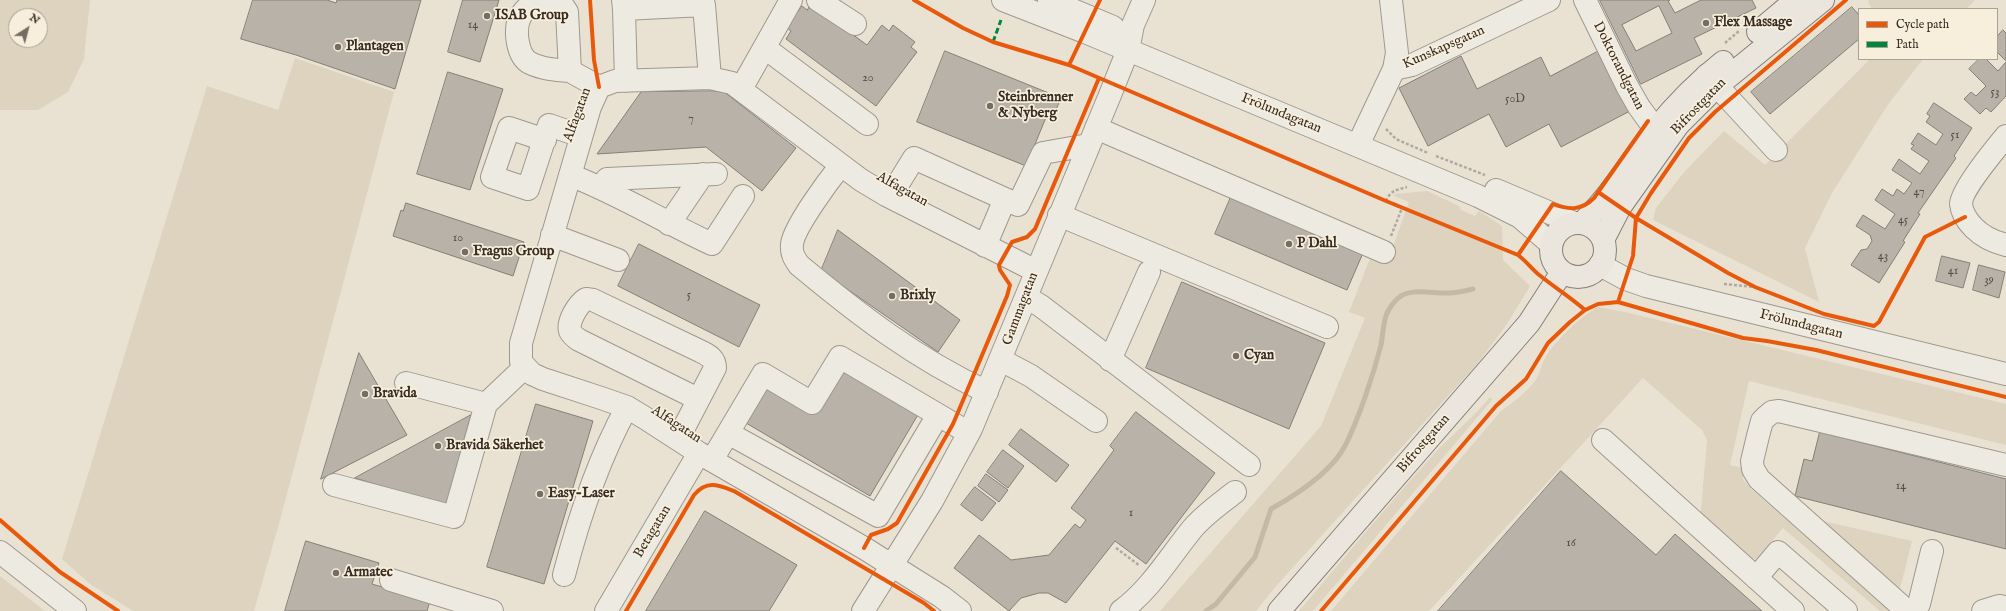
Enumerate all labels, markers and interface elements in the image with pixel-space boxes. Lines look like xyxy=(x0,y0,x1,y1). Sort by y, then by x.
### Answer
north arrow xyxy=(8,8,48,48)
place label: ISAB Group xyxy=(495,8,569,24)
legend xyxy=(1858,8,1998,60)
text: N xyxy=(26,11,42,28)
marker: ISAB Group xyxy=(482,11,492,21)
place label: Flex Massage xyxy=(1714,15,1792,31)
text: Cycle path xyxy=(1896,17,1949,32)
marker: Flex Massage xyxy=(1701,18,1711,28)
house number: 14 xyxy=(468,19,478,33)
street label: Doktorandgatan xyxy=(1589,19,1647,113)
street label: Kunskapsgatan xyxy=(1401,22,1487,74)
text: Path xyxy=(1896,37,1919,52)
place label: Plantagen xyxy=(346,39,404,55)
marker: Plantagen xyxy=(333,42,343,52)
house number: 20 xyxy=(862,72,874,86)
street label: Bifrostgatan xyxy=(1668,75,1730,139)
street label: Alfagatan xyxy=(560,86,596,144)
house number: 53 xyxy=(1991,86,1999,100)
place label: Steinbrenner & Nyberg xyxy=(998,90,1073,122)
street label: Frölundagatan xyxy=(1238,90,1324,138)
house number: 50D xyxy=(1505,93,1525,107)
marker: Steinbrenner & Nyberg xyxy=(985,101,995,111)
house number: 7 xyxy=(688,113,694,127)
house number: 51 xyxy=(1951,129,1959,143)
street label: Alfagatan xyxy=(873,169,931,211)
house number: 47 xyxy=(1913,186,1925,200)
house number: 45 xyxy=(1898,214,1908,228)
house number: 10 xyxy=(453,232,463,246)
place label: P Dahl xyxy=(1297,236,1337,252)
marker: P Dahl xyxy=(1284,239,1294,249)
place label: Fragus Group xyxy=(473,244,554,260)
marker: Fragus Group xyxy=(460,247,470,257)
house number: 43 xyxy=(1878,250,1888,264)
house number: 41 xyxy=(1948,265,1958,279)
street label: Gammagatan xyxy=(999,270,1043,348)
house number: 39 xyxy=(1984,274,1994,288)
place label: Brixly xyxy=(900,288,936,304)
house number: 5 xyxy=(687,289,691,303)
marker: Brixly xyxy=(887,291,897,301)
street label: Frölundagatan xyxy=(1758,307,1844,343)
place label: Cyan xyxy=(1244,348,1274,364)
marker: Cyan xyxy=(1231,351,1241,361)
place label: Bravida xyxy=(373,386,417,402)
marker: Bravida xyxy=(360,389,370,399)
street label: Alfagatan xyxy=(648,403,704,447)
street label: Bifrostgatan xyxy=(1394,411,1454,477)
place label: Bravida Säkerhet xyxy=(446,438,544,454)
marker: Bravida Säkerhet xyxy=(433,441,443,451)
house number: 14 xyxy=(1896,480,1906,494)
place label: Easy-Laser xyxy=(548,486,615,502)
marker: Easy-Laser xyxy=(535,489,545,499)
street label: Betagatan xyxy=(631,503,675,561)
house number: 1 xyxy=(1129,507,1133,521)
house number: 16 xyxy=(1566,537,1576,551)
place label: Armatec xyxy=(344,565,393,581)
marker: Armatec xyxy=(331,568,341,578)

